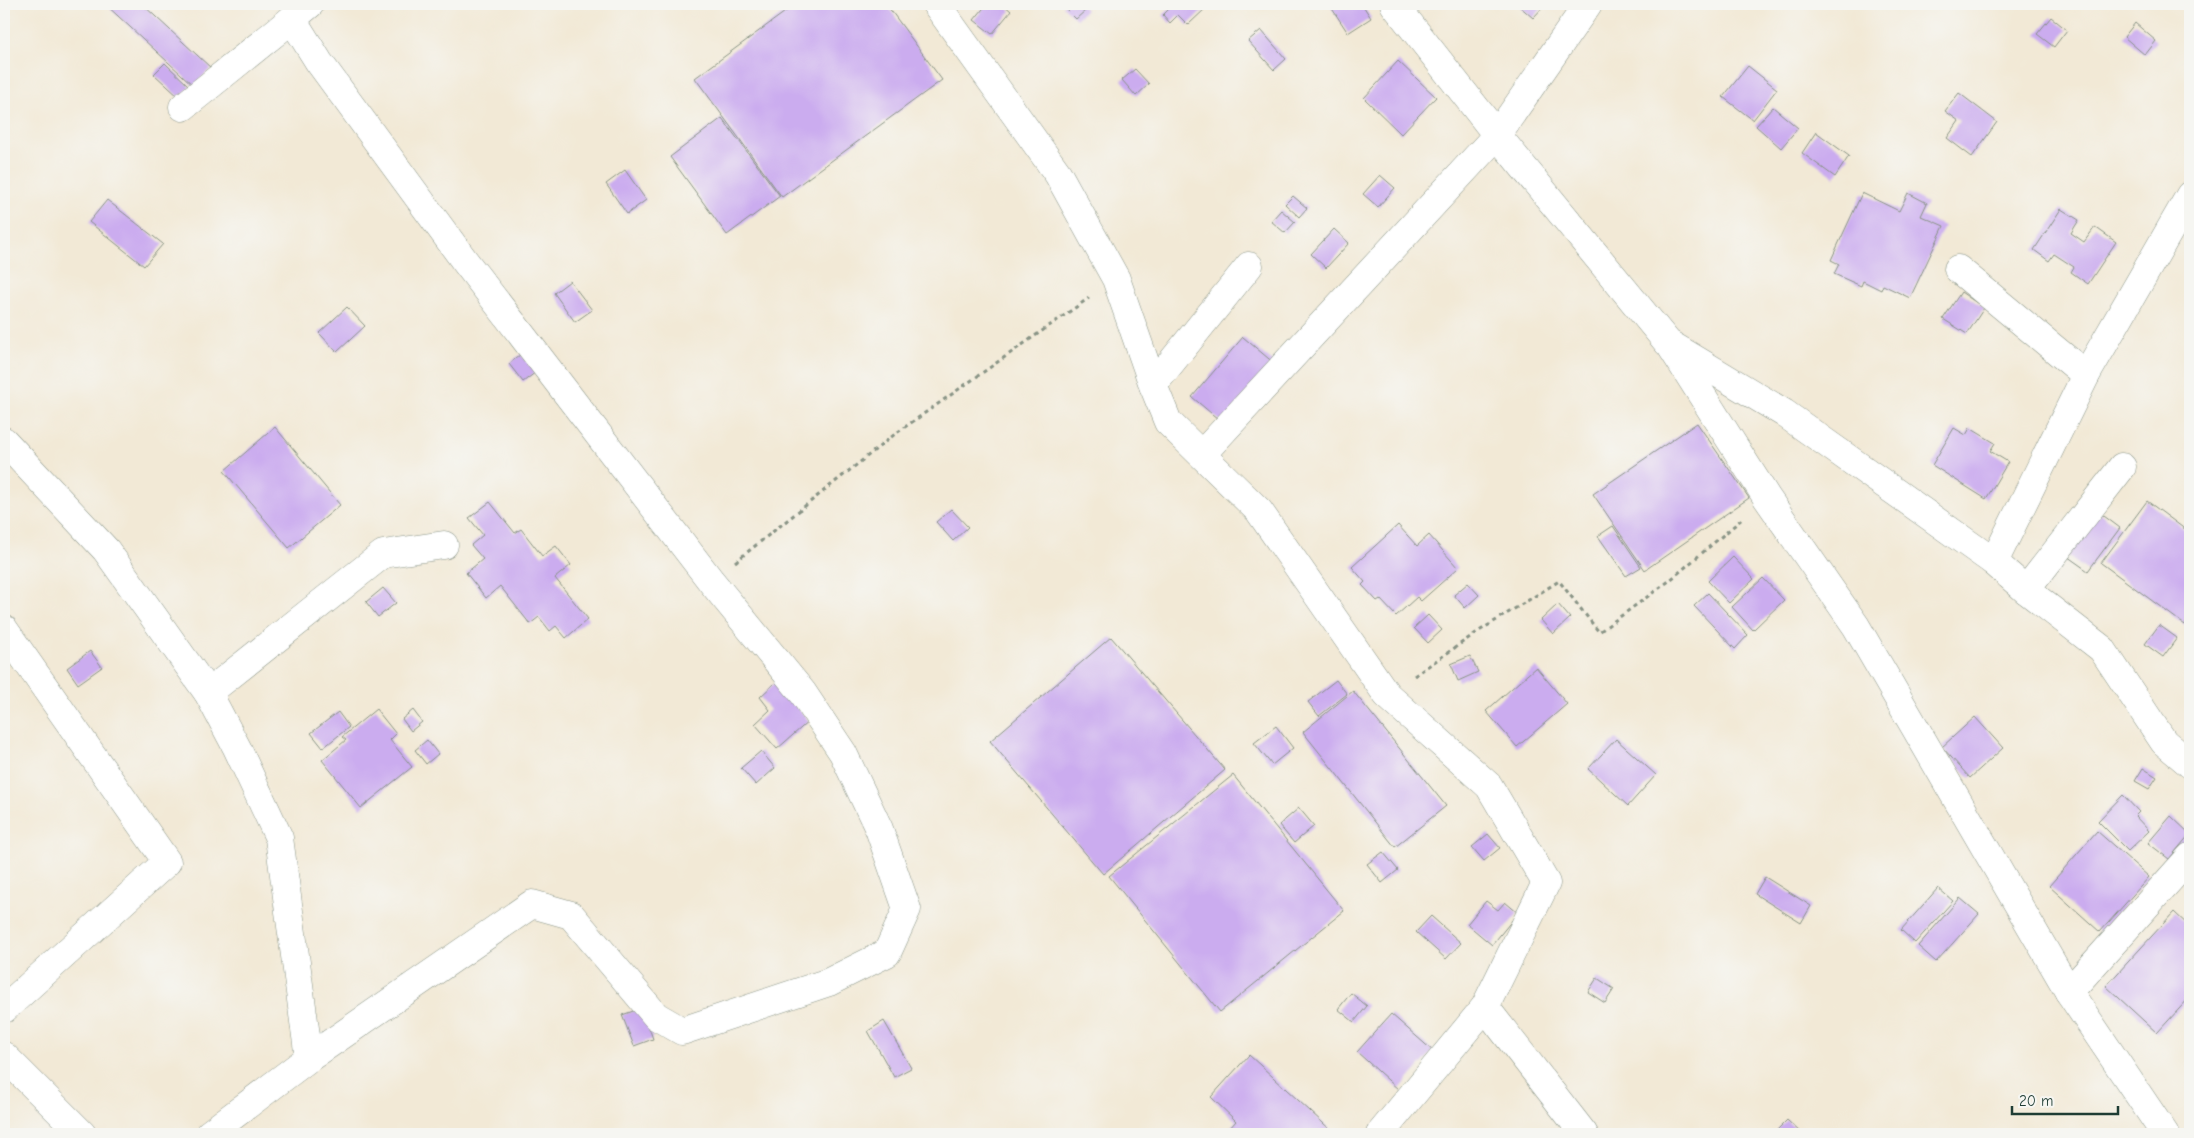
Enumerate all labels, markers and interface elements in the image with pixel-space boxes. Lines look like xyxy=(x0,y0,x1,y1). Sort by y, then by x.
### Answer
scale bar xyxy=(2012,1083,2118,1115)
text: 20 m xyxy=(2019,1092,2053,1110)

